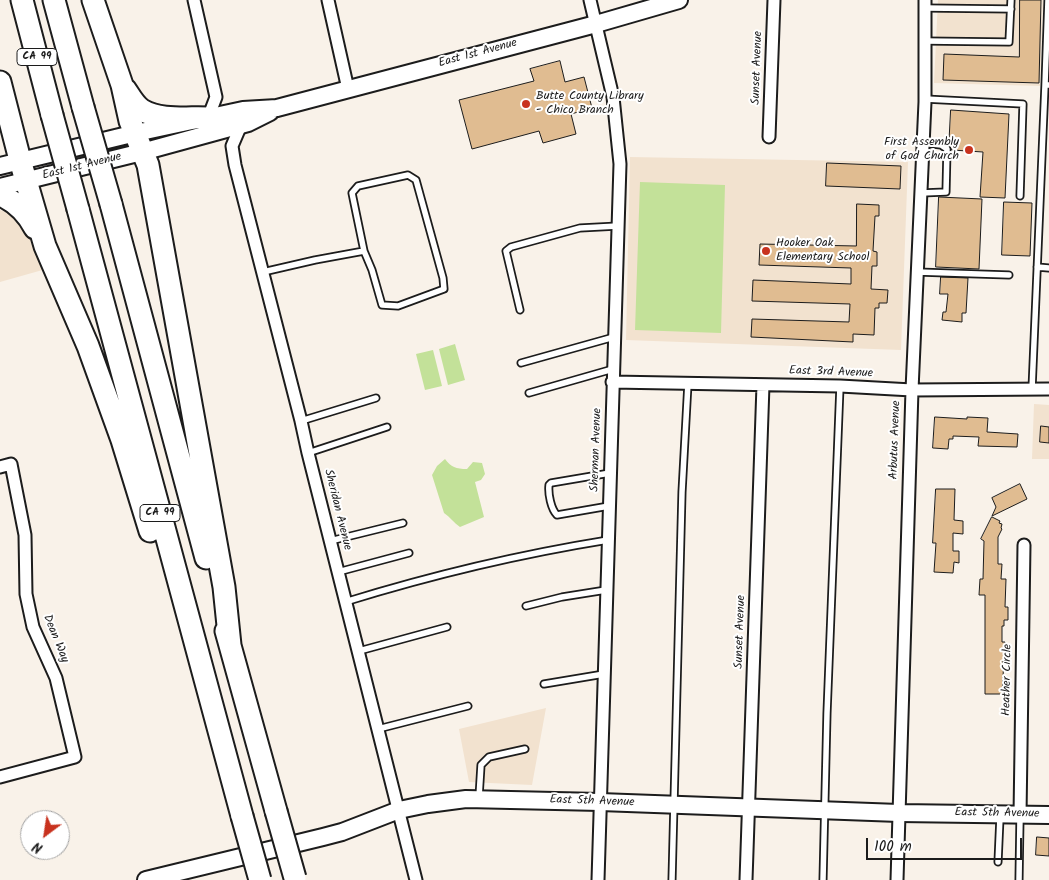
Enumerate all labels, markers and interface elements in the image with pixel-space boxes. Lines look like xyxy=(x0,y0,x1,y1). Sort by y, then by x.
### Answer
street label: Sunset Avenue xyxy=(750,31,766,105)
street label: East 1st Avenue xyxy=(437,37,519,71)
road number: CA 99 xyxy=(17,48,57,66)
place label: Butte County Library - Chico Branch xyxy=(536,90,644,118)
marker: Butte County Library - Chico Branch xyxy=(520,98,532,110)
place label: First Assembly of God Church xyxy=(884,136,959,164)
marker: First Assembly of God Church xyxy=(963,144,975,156)
street label: East 1st Avenue xyxy=(41,150,123,184)
place label: Hooker Oak Elementary School xyxy=(776,237,869,265)
marker: Hooker Oak Elementary School xyxy=(760,245,772,257)
street label: East 3rd Avenue xyxy=(789,364,873,382)
street label: Arbutus Avenue xyxy=(887,400,905,480)
street label: Sherman Avenue xyxy=(588,408,606,492)
street label: Sheridan Avenue xyxy=(320,468,354,552)
road number: CA 99 xyxy=(140,504,180,522)
street label: Sunset Avenue xyxy=(733,595,749,669)
street label: Dean Way xyxy=(39,613,71,665)
street label: Heather Circle xyxy=(1000,644,1016,716)
street label: East 5th Avenue xyxy=(549,793,635,811)
street label: East 5th Avenue xyxy=(954,806,1040,822)
north arrow xyxy=(20,810,70,860)
scale bar xyxy=(869,828,1025,860)
text: N xyxy=(28,835,47,859)
text: 100 m xyxy=(874,835,912,859)

